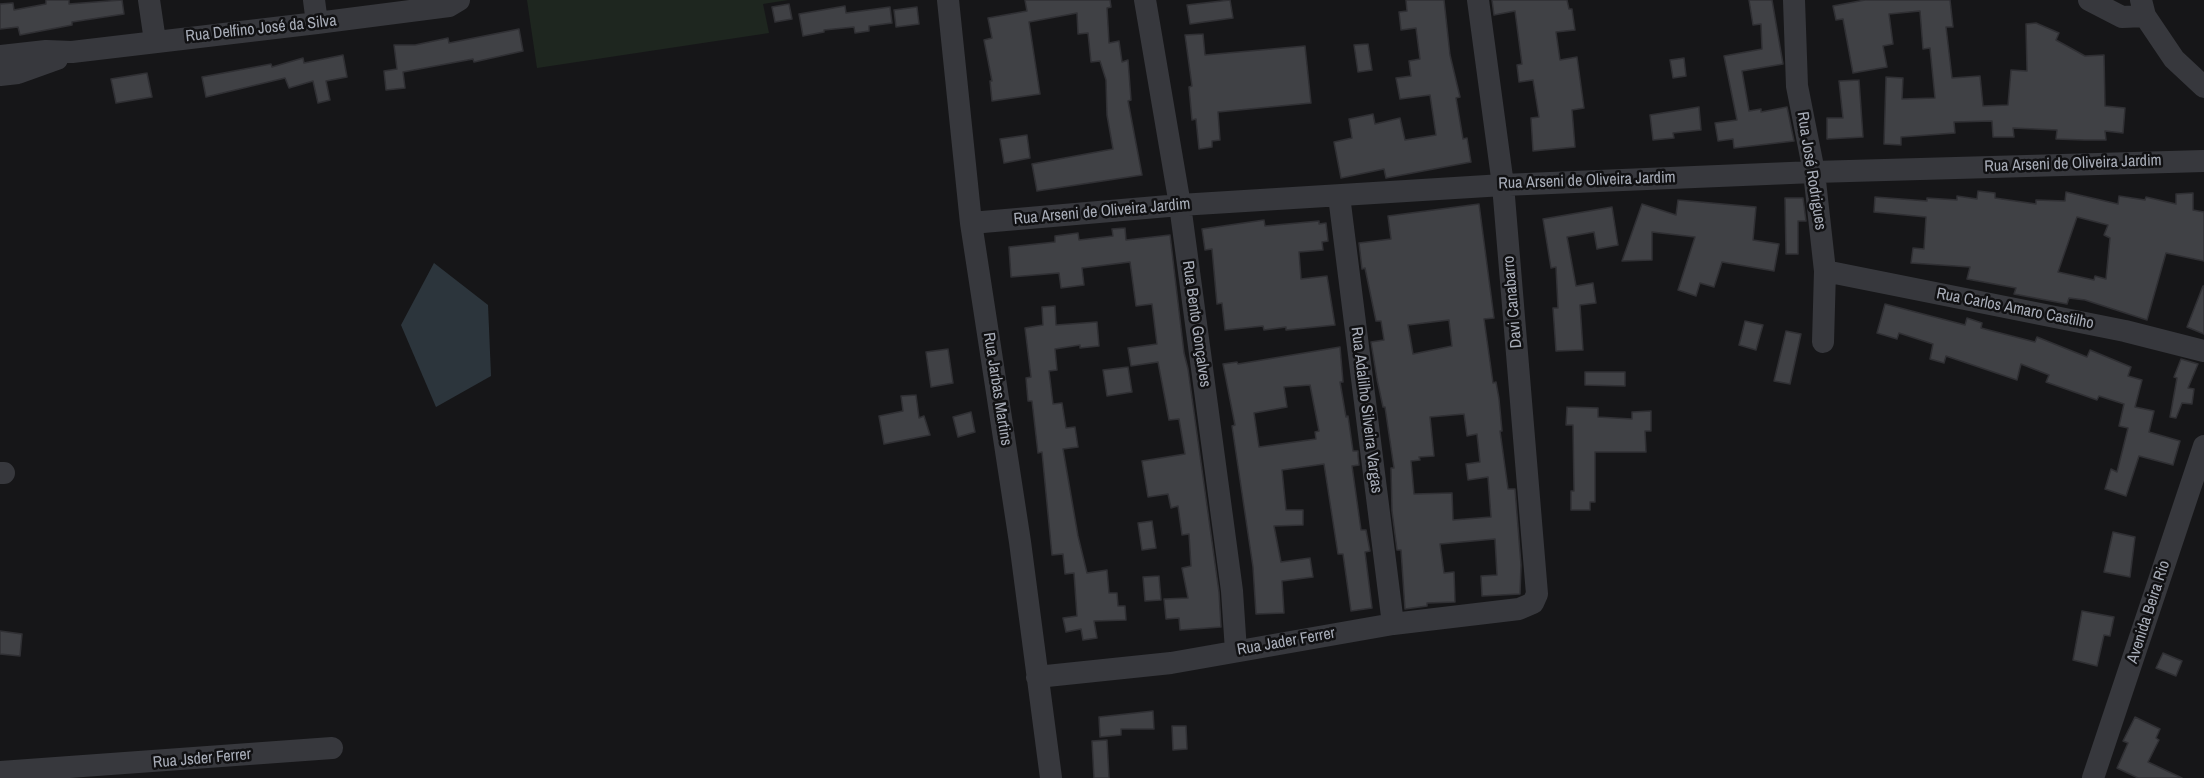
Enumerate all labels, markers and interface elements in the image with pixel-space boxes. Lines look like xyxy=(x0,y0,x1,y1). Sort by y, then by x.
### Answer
street label: Rua Delfino José da Silva xyxy=(185,12,337,46)
street label: Rua José Rodrigues xyxy=(1792,110,1830,232)
street label: Rua Arseni de Oliveira Jardim xyxy=(1984,151,2162,177)
street label: Rua Arseni de Oliveira Jardim xyxy=(1498,168,1676,194)
street label: Rua Arseni de Oliveira Jardim xyxy=(1013,195,1191,229)
street label: Davi Canabarro xyxy=(1499,255,1527,349)
street label: Rua Bento Gonçalves xyxy=(1178,259,1214,389)
street label: Rua Carlos Amaro Castilho xyxy=(1935,284,2095,334)
street label: Rua Adalilho Silveira Vargas xyxy=(1346,326,1386,494)
street label: Rua Jarbas Martins xyxy=(979,331,1015,447)
street label: Avenida Beira Rio xyxy=(2123,558,2175,666)
street label: Rua Jader Ferrer xyxy=(1235,624,1337,660)
street label: Rua Jsder Ferrer xyxy=(152,745,252,773)

